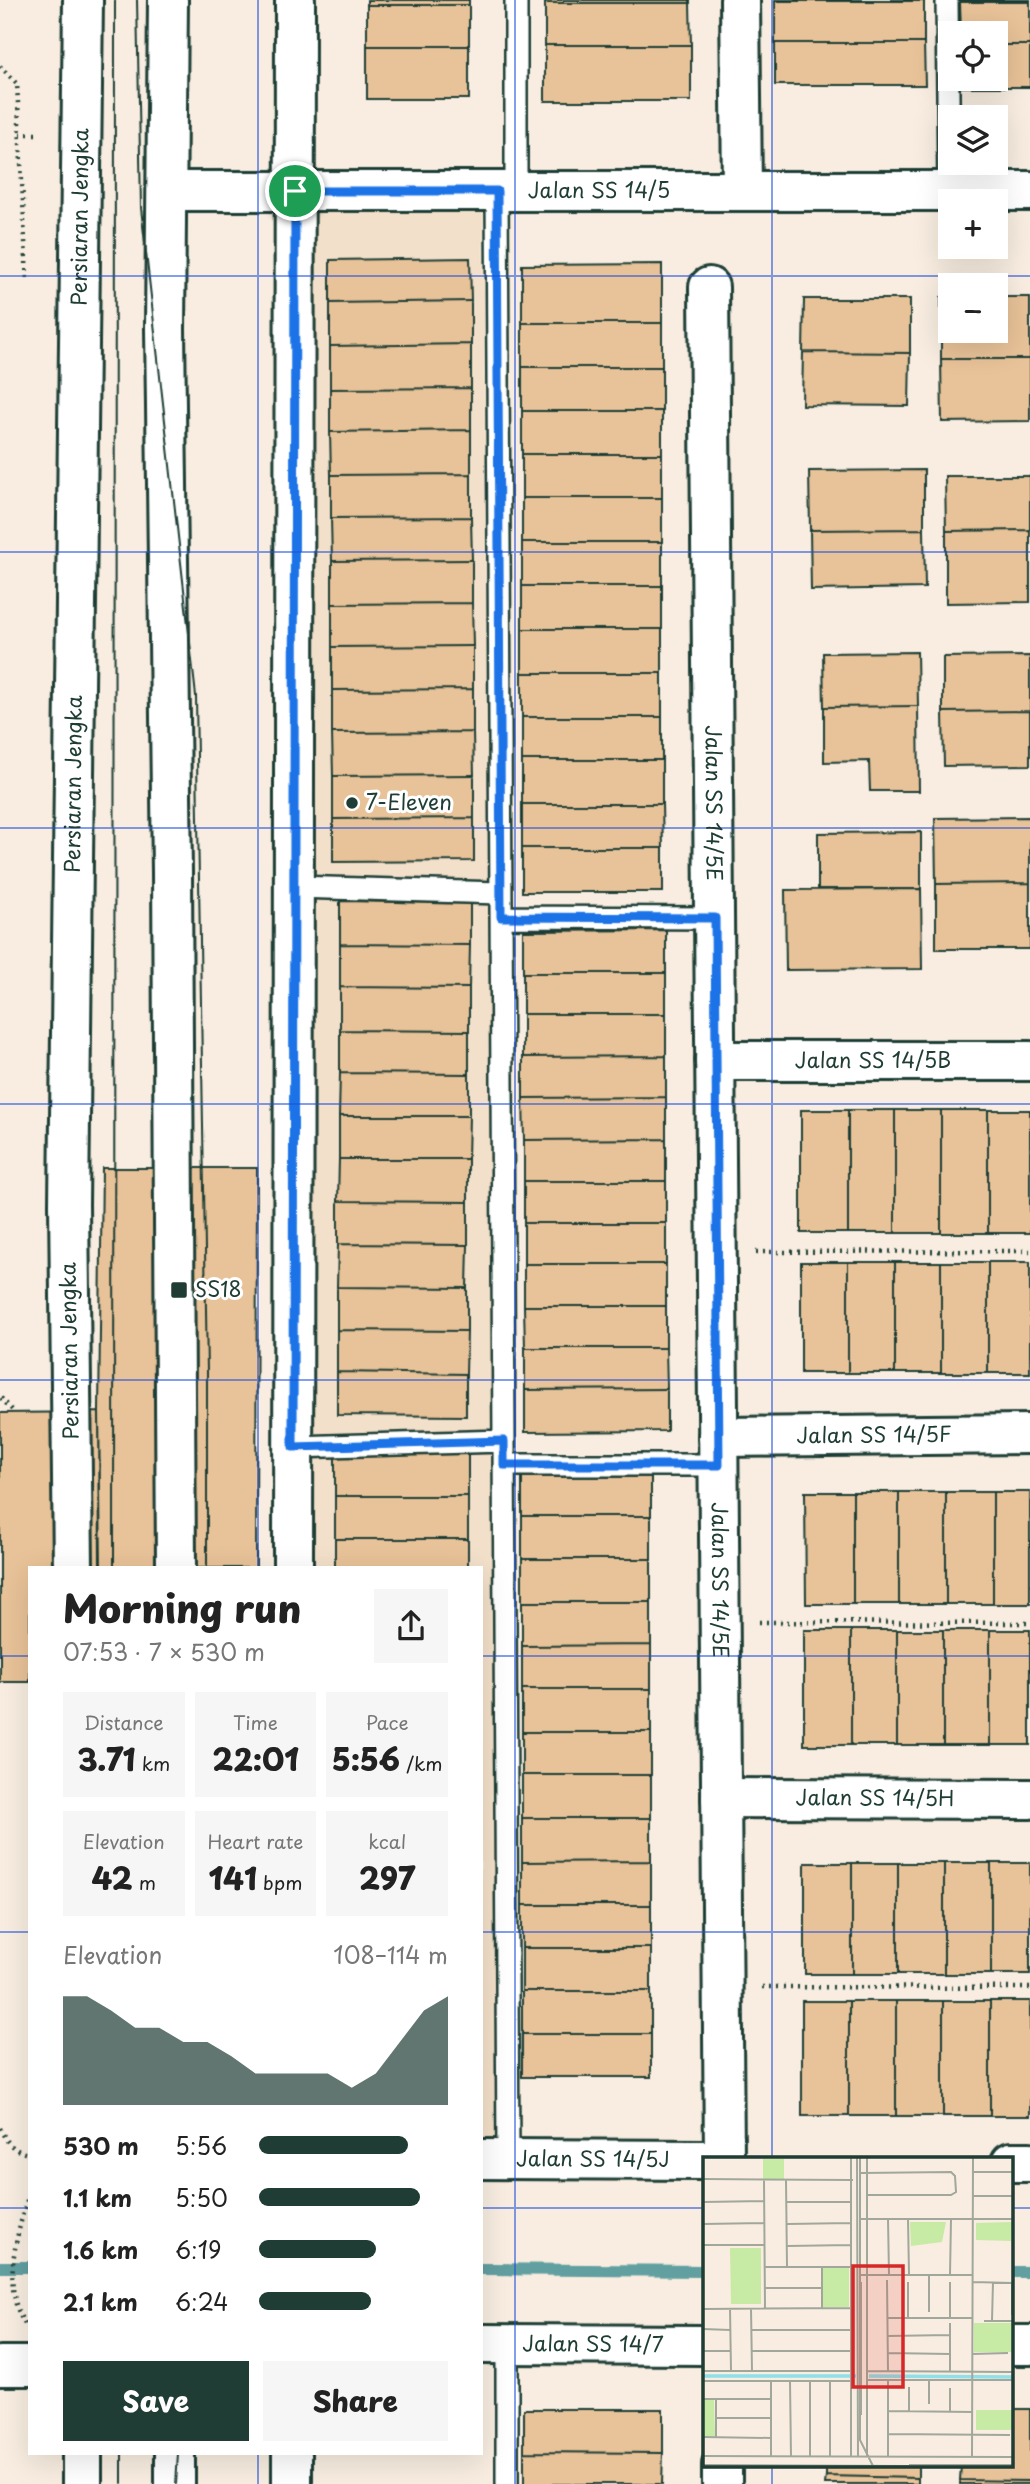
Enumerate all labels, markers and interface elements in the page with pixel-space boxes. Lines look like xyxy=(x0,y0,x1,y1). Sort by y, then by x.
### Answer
map controls xyxy=(938,21,1008,343)
button: locate xyxy=(938,21,1008,91)
button: layers xyxy=(938,105,1008,175)
street label: Persiaran Jengka xyxy=(61,128,96,306)
pin xyxy=(265,161,325,221)
icon: arrive xyxy=(276,172,314,210)
street label: Jalan SS 14/5 xyxy=(528,173,670,205)
button: + xyxy=(938,189,1008,259)
button: − xyxy=(938,273,1008,343)
street label: Persiaran Jengka xyxy=(55,695,89,873)
street label: Jalan SS 14/5E xyxy=(699,725,732,881)
place label: 7-Eleven xyxy=(366,785,452,817)
marker: 7-Eleven xyxy=(344,795,360,811)
street label: Jalan SS 14/5B xyxy=(795,1043,951,1075)
street label: Persiaran Jengka xyxy=(50,1262,86,1440)
place label: SS18 xyxy=(195,1272,242,1304)
marker: SS18 xyxy=(169,1280,189,1300)
street label: Jalan SS 14/5F xyxy=(796,1417,952,1450)
street label: Jalan SS 14/5E xyxy=(705,1502,738,1658)
text: Morning run xyxy=(63,1579,301,1636)
button: share xyxy=(374,1589,448,1663)
text: 07:53 · 7 × 530 m xyxy=(63,1634,265,1669)
text: Distance xyxy=(84,1708,164,1736)
text: Time xyxy=(233,1708,278,1736)
text: Pace xyxy=(366,1708,409,1736)
text: 3.71 xyxy=(77,1736,136,1781)
text: 22:01 xyxy=(212,1736,299,1781)
text: 5:56 xyxy=(332,1736,400,1781)
text: km xyxy=(136,1749,170,1777)
text: /km xyxy=(400,1749,443,1777)
street label: Jalan SS 14/5H xyxy=(796,1780,954,1813)
text: Elevation xyxy=(83,1827,165,1855)
text: Heart rate xyxy=(208,1827,303,1855)
text: kcal xyxy=(368,1827,406,1855)
text: 42 xyxy=(92,1855,133,1900)
text: 141 xyxy=(209,1855,257,1900)
text: 297 xyxy=(359,1855,415,1900)
text: m xyxy=(133,1868,156,1896)
text: bpm xyxy=(257,1868,302,1896)
text: Elevation xyxy=(63,1937,162,1972)
text: 108–114 m xyxy=(333,1937,448,1972)
text: 530 m xyxy=(63,2128,139,2163)
text: 5:56 xyxy=(175,2128,227,2163)
street label: Jalan SS 14/5J xyxy=(516,2141,670,2174)
inset map xyxy=(703,2157,1012,2466)
text: 1.1 km xyxy=(63,2180,132,2215)
text: 5:50 xyxy=(175,2180,228,2215)
text: 1.6 km xyxy=(63,2232,138,2267)
text: 6:19 xyxy=(175,2232,221,2267)
text: 2.1 km xyxy=(63,2284,138,2319)
text: 6:24 xyxy=(175,2284,229,2319)
street label: Jalan SS 14/7 xyxy=(522,2326,664,2359)
button: Save xyxy=(63,2361,249,2441)
button: Share xyxy=(263,2361,448,2441)

